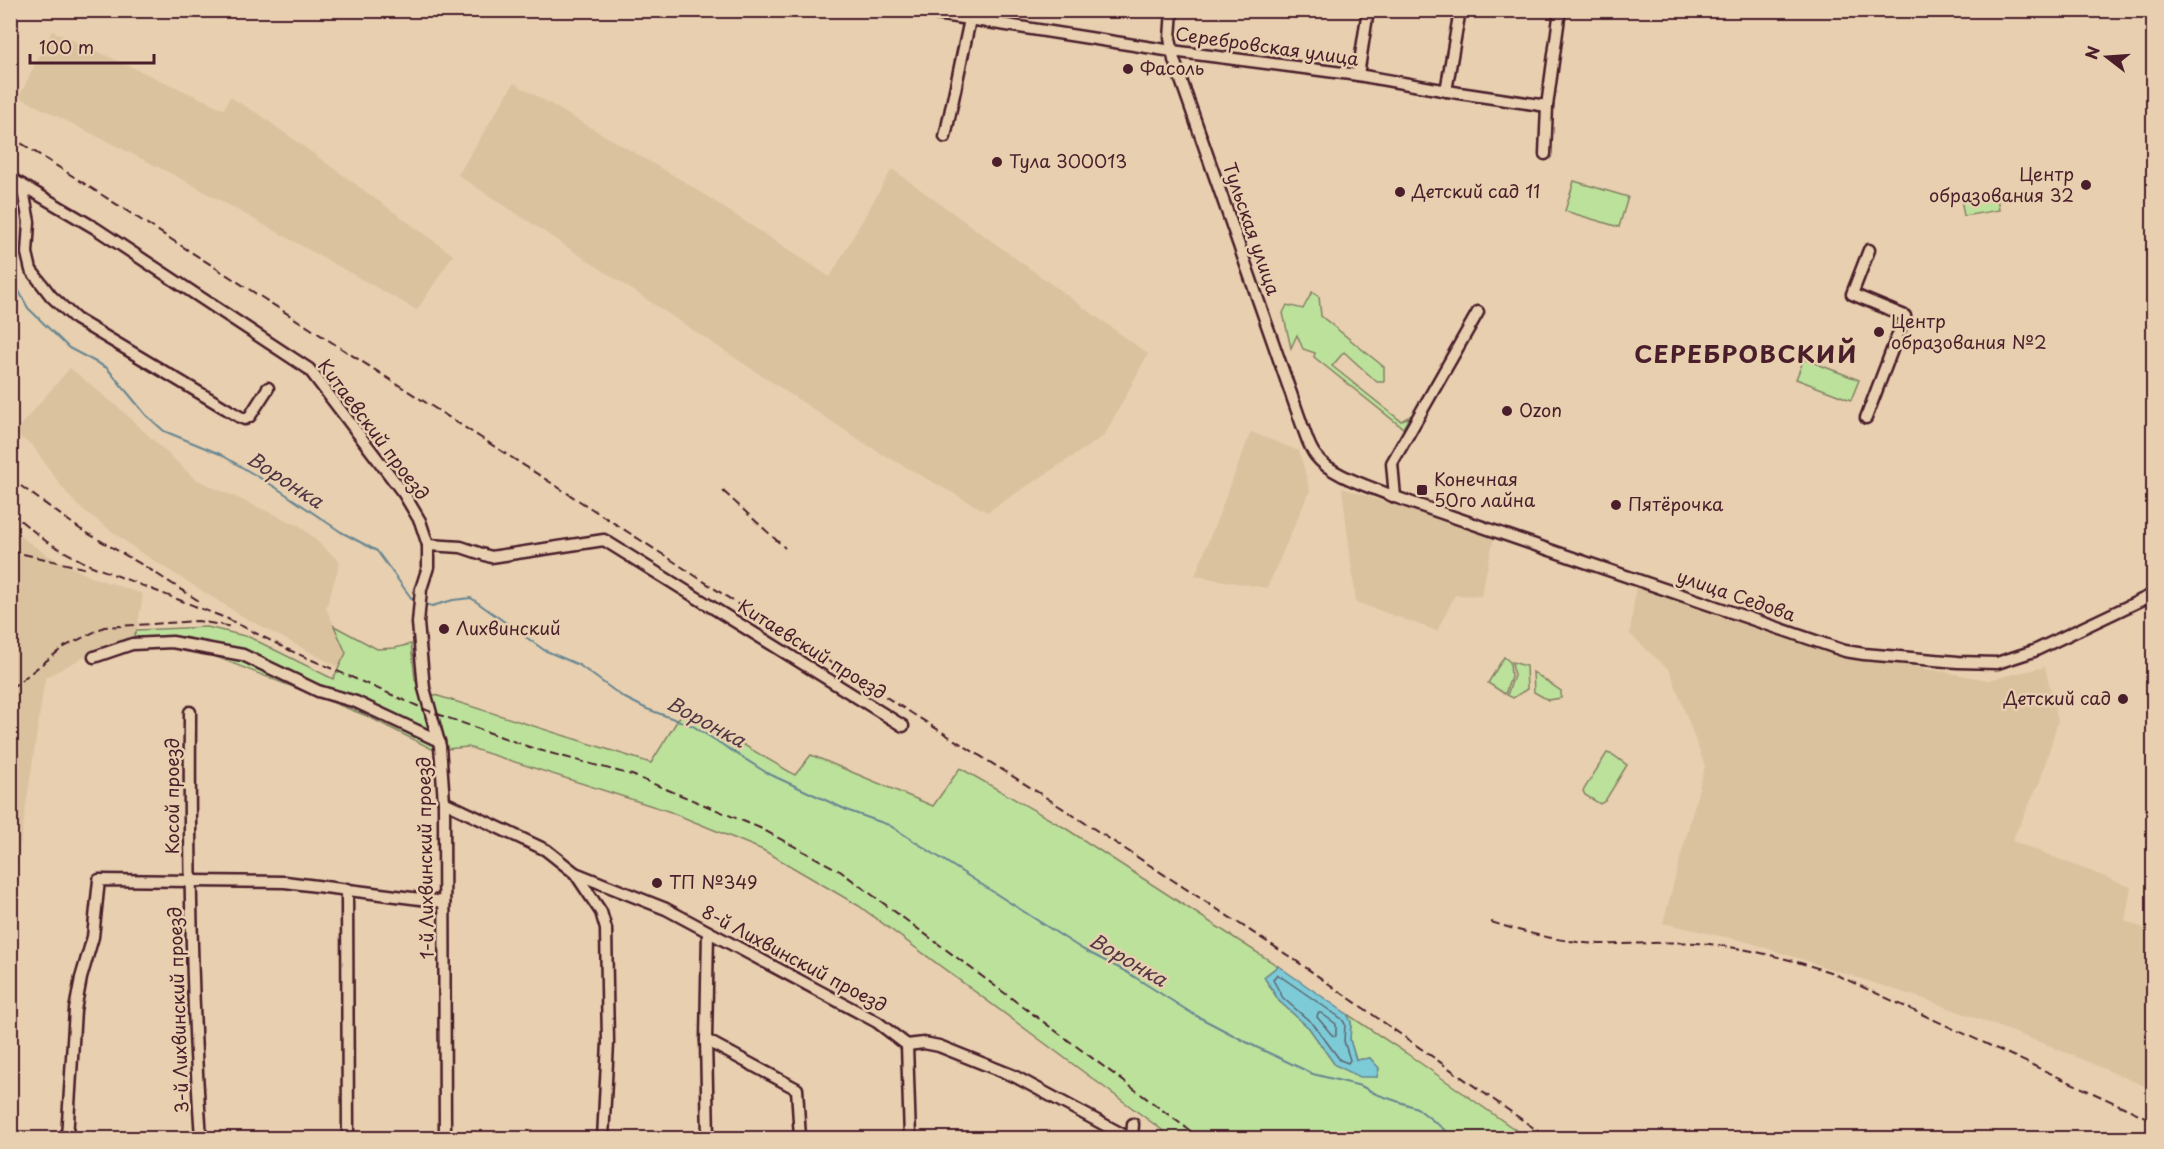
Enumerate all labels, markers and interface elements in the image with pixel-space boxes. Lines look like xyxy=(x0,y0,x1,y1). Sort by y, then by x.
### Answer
street label: Серебровская улица xyxy=(1174,19,1361,72)
scale bar xyxy=(30,27,154,65)
north arrow xyxy=(2077,27,2137,87)
text: 100 m xyxy=(39,33,94,60)
text: N xyxy=(2078,43,2105,62)
place label: Фасоль xyxy=(1140,54,1204,81)
marker: Фасоль xyxy=(1121,62,1135,76)
place label: Тула 300013 xyxy=(1009,147,1127,174)
marker: Тула 300013 xyxy=(990,155,1004,169)
street label: Тульская улица xyxy=(1217,158,1288,299)
place label: Центр образования 32 xyxy=(1929,160,2074,208)
place label: Детский сад 11 xyxy=(1411,177,1540,204)
marker: Центр образования 32 xyxy=(2079,178,2093,192)
marker: Детский сад 11 xyxy=(1393,185,1407,199)
place label: Центр образования №2 xyxy=(1891,307,2047,355)
marker: Центр образования №2 xyxy=(1872,325,1886,339)
district label: СЕРЕБРОВСКИЙ xyxy=(1634,335,1858,371)
street label: Китаевский проезд xyxy=(312,353,436,505)
place label: Ozon xyxy=(1519,396,1562,423)
marker: Ozon xyxy=(1500,404,1514,418)
water label: Воронка xyxy=(241,443,330,515)
place label: Конечная 50го лайна xyxy=(1434,465,1536,513)
marker: Конечная 50го лайна xyxy=(1415,483,1429,497)
place label: Пятёрочка xyxy=(1628,490,1724,517)
marker: Пятёрочка xyxy=(1609,498,1623,512)
street label: улица Седова xyxy=(1674,562,1800,628)
street label: Китаевский проезд xyxy=(733,592,892,705)
place label: Лихвинский xyxy=(456,614,561,641)
marker: Лихвинский xyxy=(437,622,451,636)
place label: Детский сад xyxy=(2003,684,2111,711)
water label: Воронка xyxy=(662,688,752,755)
marker: Детский сад xyxy=(2116,692,2130,706)
street label: Косой проезд xyxy=(158,738,185,854)
street label: 1-й Лихвинский проезд xyxy=(409,756,440,960)
place label: ТП №349 xyxy=(669,868,758,895)
marker: ТП №349 xyxy=(650,876,664,890)
street label: 8-й Лихвинский проезд xyxy=(697,897,892,1018)
street label: 3-й Лихвинский проезд xyxy=(160,906,195,1114)
water label: Воронка xyxy=(1084,925,1174,994)

